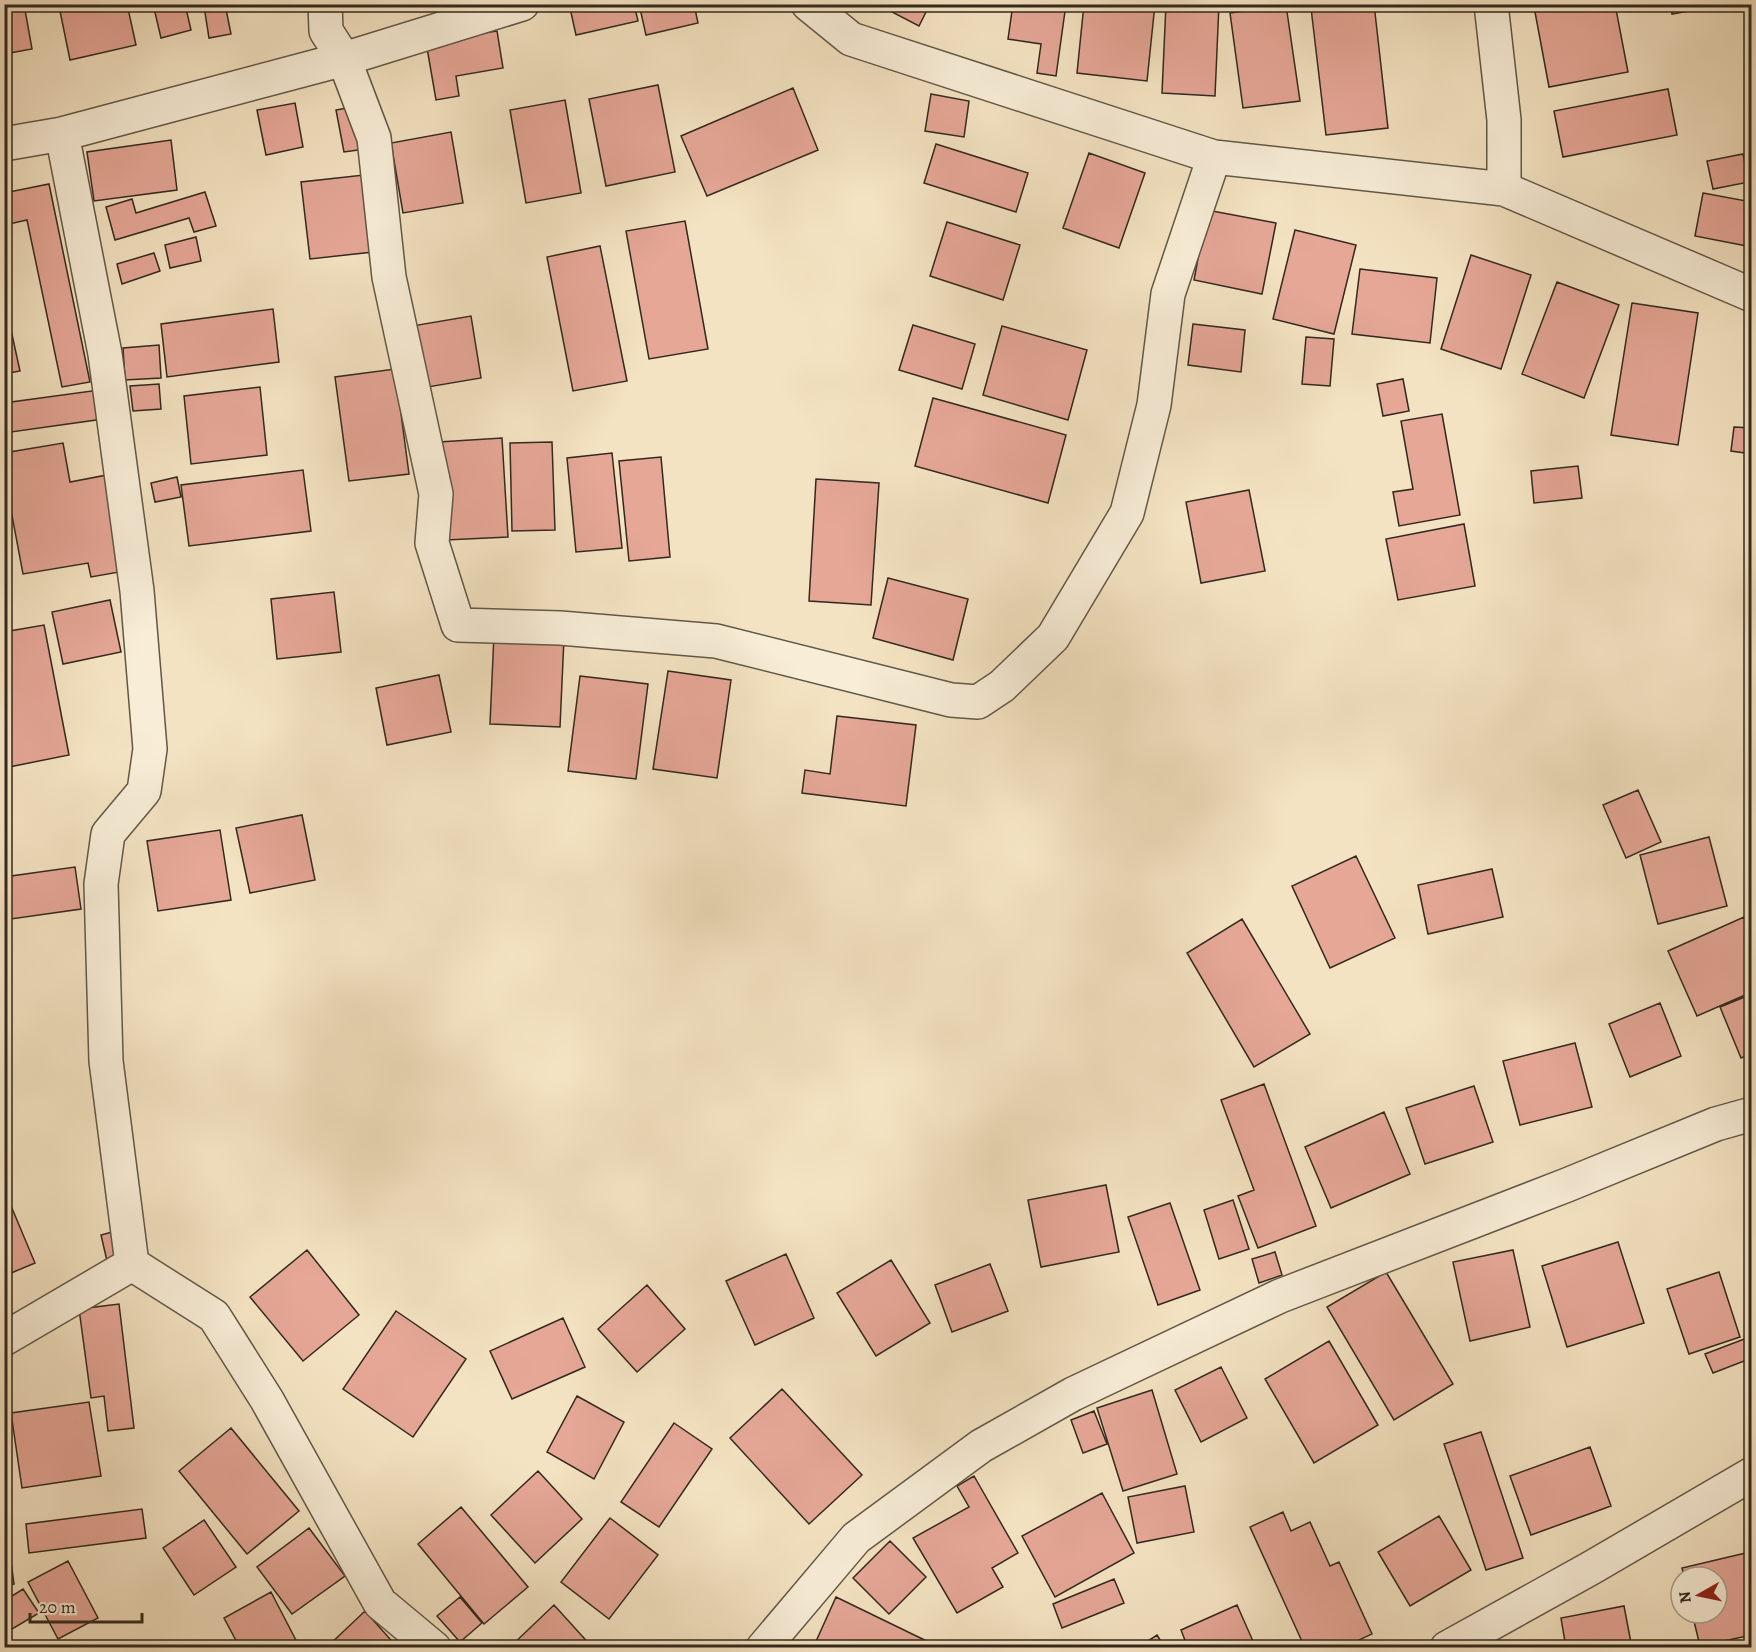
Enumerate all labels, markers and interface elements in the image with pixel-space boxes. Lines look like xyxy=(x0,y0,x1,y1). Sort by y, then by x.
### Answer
north arrow xyxy=(1669,1565,1729,1625)
scale bar xyxy=(30,1586,142,1624)
text: N xyxy=(1673,1589,1697,1605)
text: 20 m xyxy=(39,1595,76,1619)

